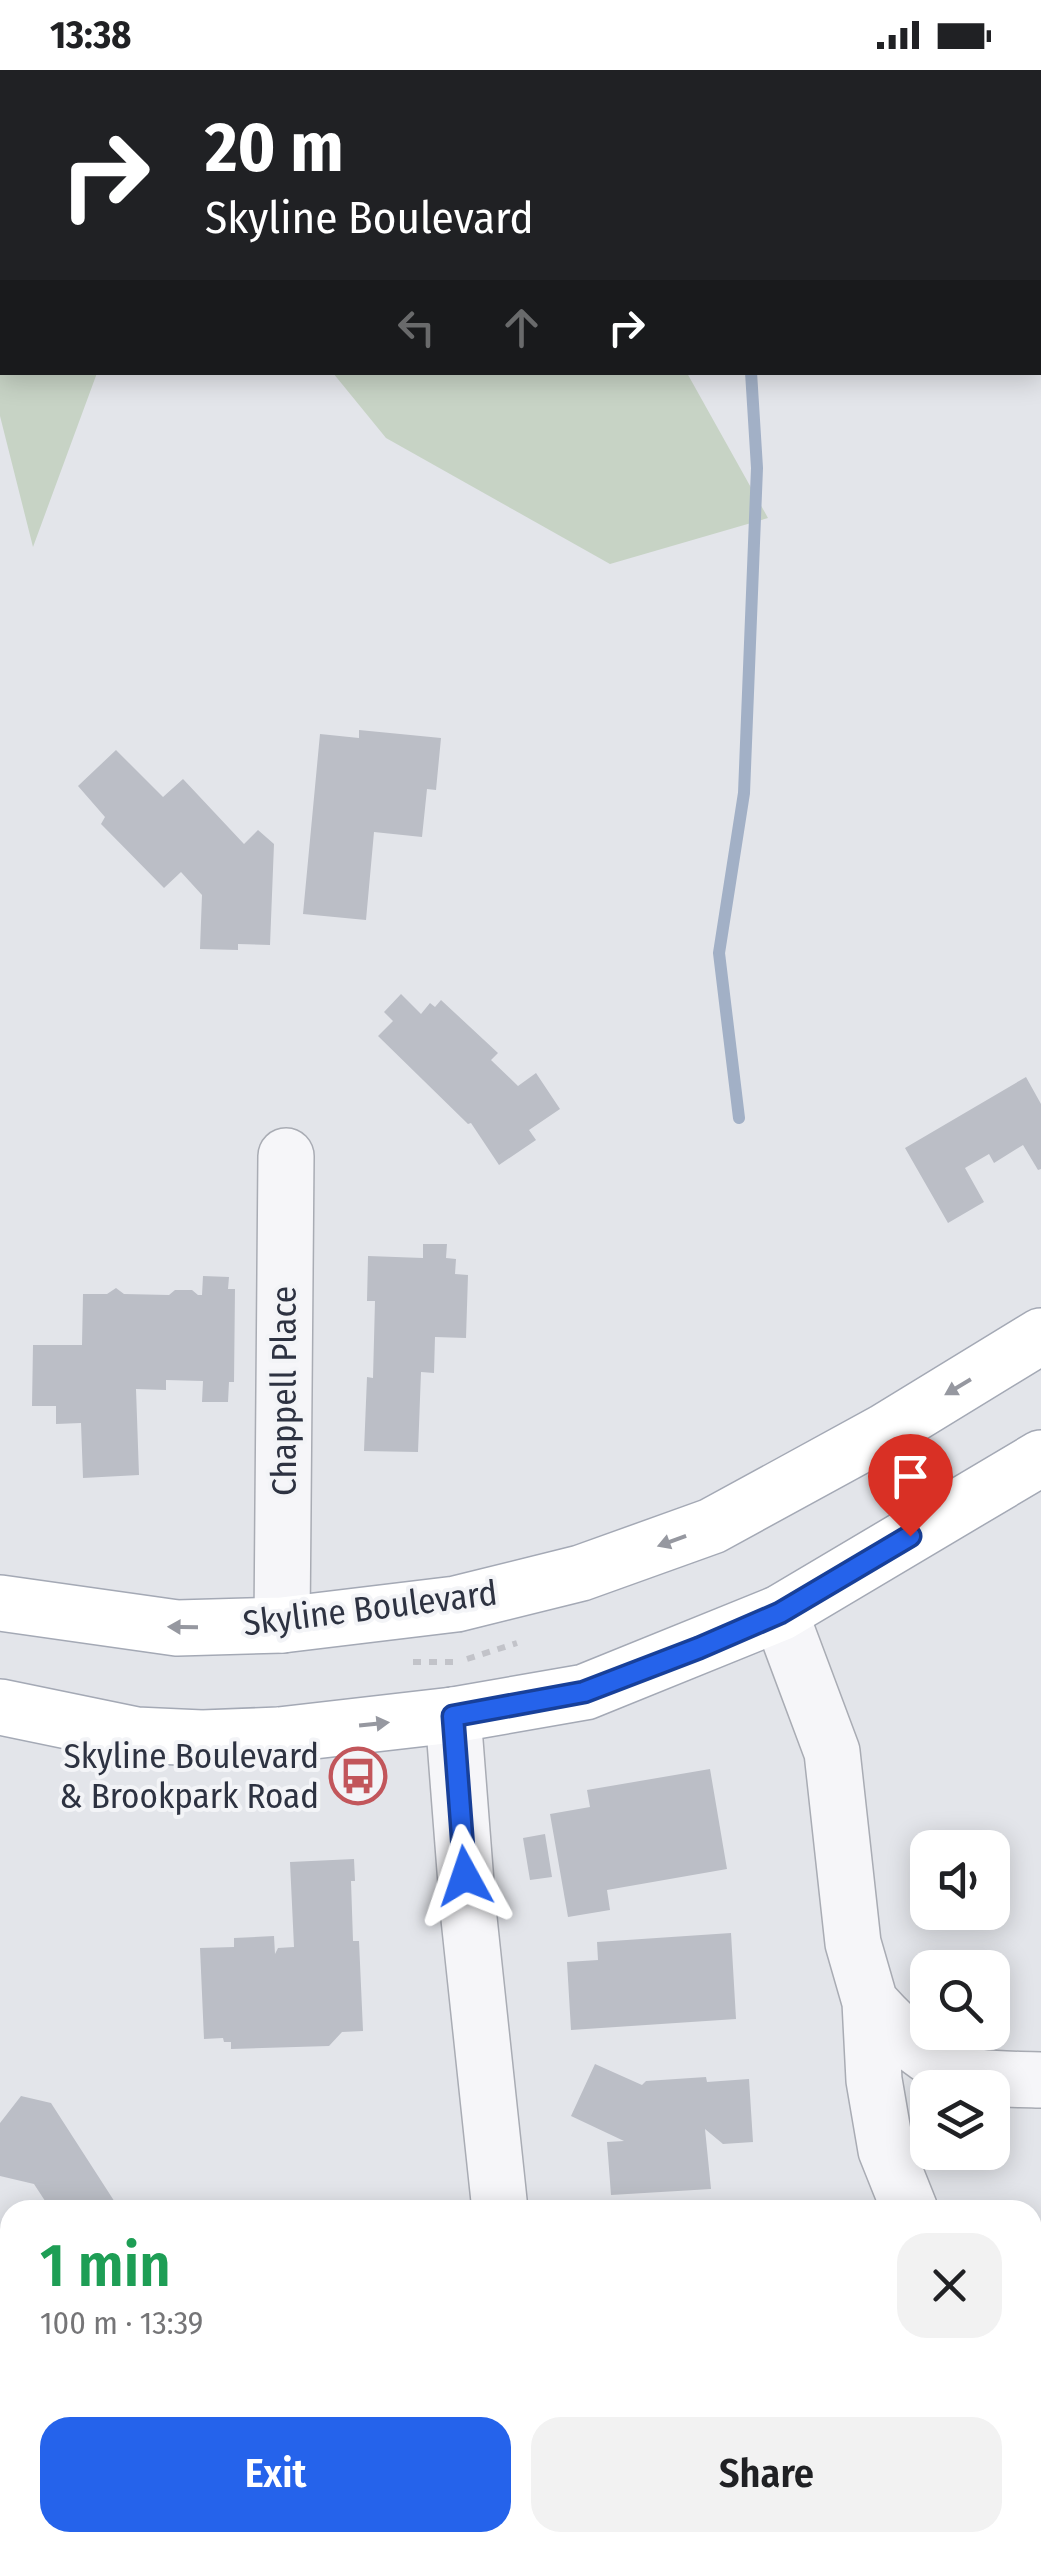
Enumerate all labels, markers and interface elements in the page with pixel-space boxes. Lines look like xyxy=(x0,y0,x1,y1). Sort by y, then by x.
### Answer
text: 13:38 xyxy=(50,12,131,58)
text: 20 m xyxy=(205,106,344,190)
icon: right xyxy=(40,110,170,240)
text: Skyline Boulevard xyxy=(205,191,534,245)
icon: left xyxy=(389,300,444,355)
icon: ahead xyxy=(494,300,549,355)
icon: right xyxy=(599,300,654,355)
street label: Chappell Place xyxy=(263,1286,305,1496)
one-way arrow xyxy=(944,1378,972,1395)
pin xyxy=(868,1434,953,1537)
icon: arrive xyxy=(883,1449,938,1504)
one-way arrow xyxy=(657,1534,687,1549)
street label: Skyline Boulevard xyxy=(241,1572,499,1644)
one-way arrow xyxy=(166,1618,198,1634)
one-way arrow xyxy=(359,1716,390,1732)
place label: Skyline Boulevard & Brookpark Road xyxy=(59,1735,319,1817)
bus stop icon: Skyline Boulevard & Brookpark Road xyxy=(328,1746,388,1806)
position arrow xyxy=(413,1824,517,1928)
map controls xyxy=(910,1830,1010,2170)
button: sound xyxy=(910,1830,1010,1930)
button: search xyxy=(910,1950,1010,2050)
button: layers xyxy=(910,2070,1010,2170)
text: 1 min xyxy=(40,2230,171,2302)
button: close xyxy=(897,2233,1002,2338)
text: 100 m · 13:39 xyxy=(40,2304,203,2342)
button: Exit xyxy=(40,2417,511,2532)
button: Share xyxy=(531,2417,1002,2532)

